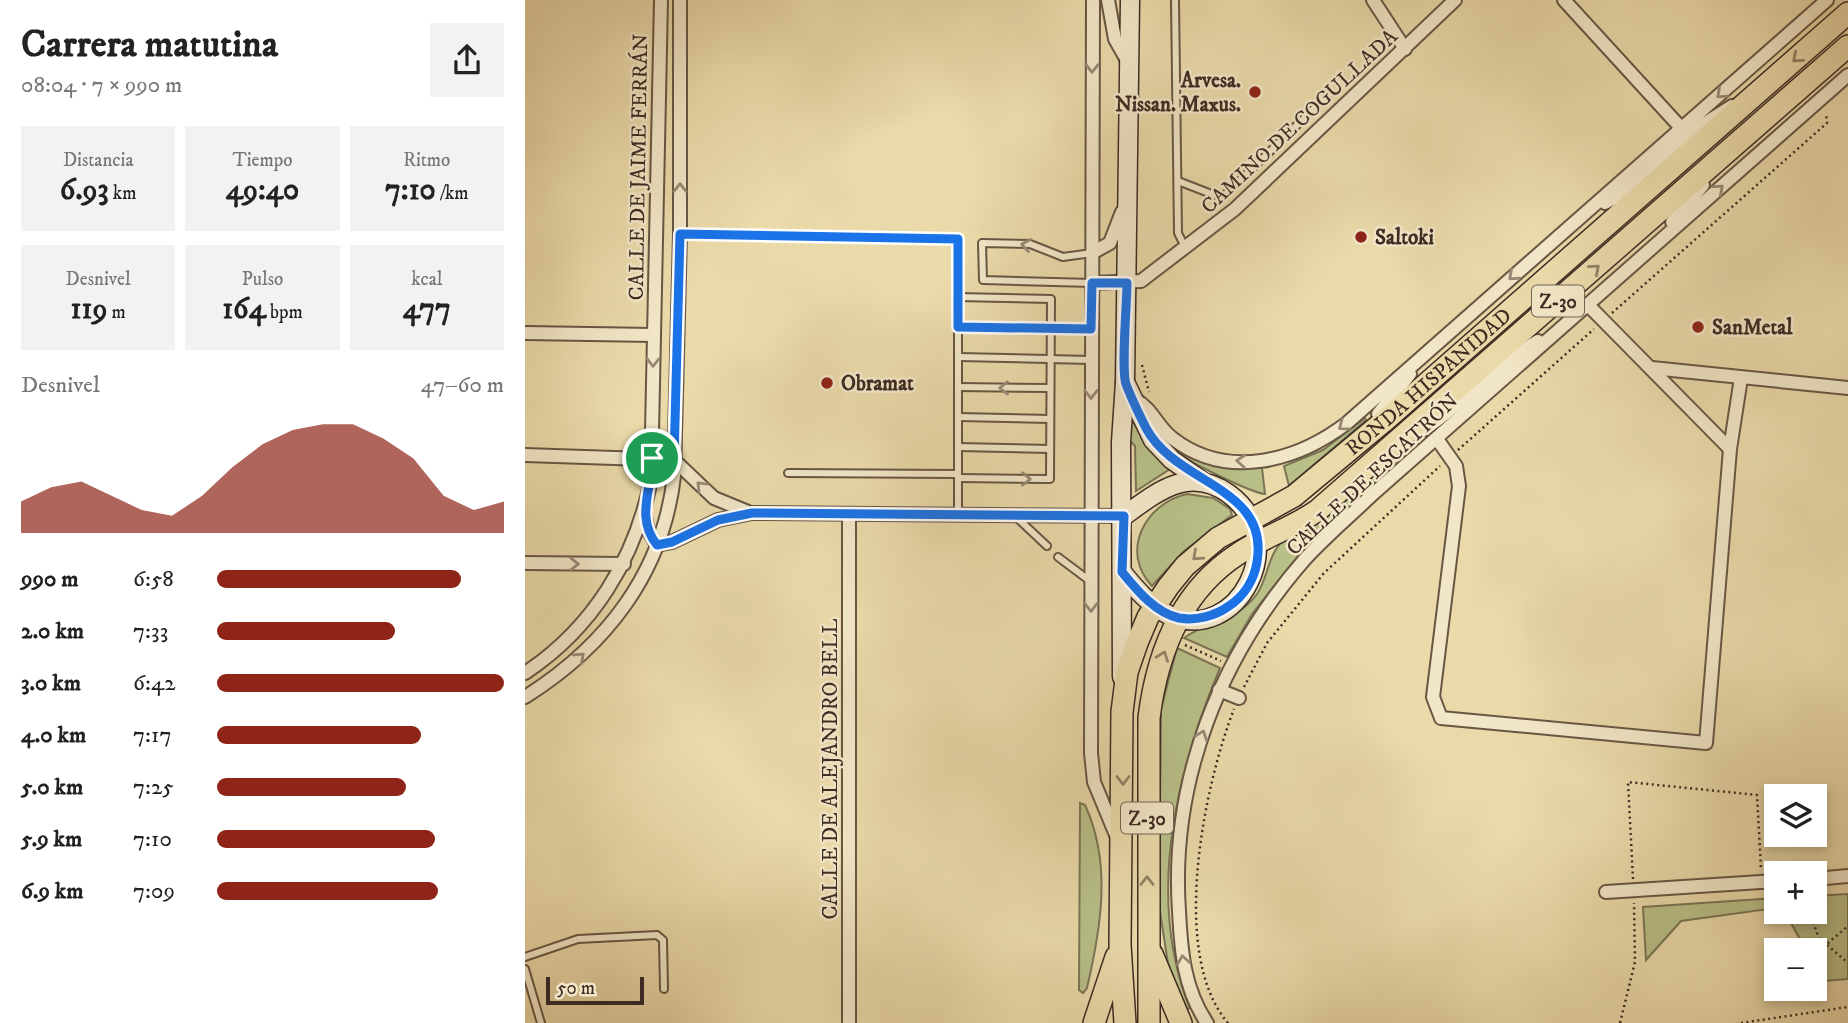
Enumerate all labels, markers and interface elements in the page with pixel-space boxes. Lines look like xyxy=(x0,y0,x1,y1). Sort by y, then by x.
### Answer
text: Carrera matutina xyxy=(21,21,278,69)
button: share xyxy=(430,23,504,97)
street label: CAMINO DE COGULLADA xyxy=(1196,24,1404,220)
street label: CALLE DE JAIME FERRÁN xyxy=(622,33,654,301)
one-way arrow xyxy=(1792,50,1805,62)
one-way arrow xyxy=(1084,63,1099,74)
place label: Arvesa. Nissan. Maxus. xyxy=(1115,68,1241,118)
text: 08:04 · 7 × 990 m xyxy=(21,71,182,100)
marker: Arvesa. Nissan. Maxus. xyxy=(1247,84,1263,100)
one-way arrow xyxy=(1716,86,1729,98)
text: Distancia xyxy=(63,149,133,172)
text: Tiempo xyxy=(232,149,293,172)
text: Ritmo xyxy=(403,149,450,172)
text: 6.93 xyxy=(60,172,109,209)
text: 49:40 xyxy=(226,172,299,209)
text: 7:10 xyxy=(385,172,436,209)
text: km xyxy=(109,182,137,205)
text: /km xyxy=(436,182,469,205)
one-way arrow xyxy=(672,182,688,193)
one-way arrow xyxy=(1711,184,1724,197)
place label: Saltoki xyxy=(1375,225,1434,251)
marker: Saltoki xyxy=(1353,229,1369,245)
one-way arrow xyxy=(1020,238,1032,253)
one-way arrow xyxy=(1586,265,1599,277)
text: Desnivel xyxy=(66,268,131,291)
text: Pulso xyxy=(242,268,283,291)
text: kcal xyxy=(411,268,442,291)
one-way arrow xyxy=(1509,268,1522,281)
road number: Z-30 xyxy=(1532,286,1584,316)
text: 119 xyxy=(71,291,107,328)
text: 164 xyxy=(222,291,266,328)
text: 477 xyxy=(403,291,451,328)
text: m xyxy=(107,301,126,324)
text: bpm xyxy=(266,301,303,324)
street label: RONDA HISPANIDAD xyxy=(1341,303,1517,462)
place label: SanMetal xyxy=(1712,315,1793,341)
marker: SanMetal xyxy=(1690,319,1706,335)
one-way arrow xyxy=(645,357,661,368)
text: Desnivel xyxy=(21,371,100,400)
text: 47–60 m xyxy=(421,371,504,400)
place label: Obramat xyxy=(841,371,914,397)
marker: Obramat xyxy=(819,375,835,391)
one-way arrow xyxy=(998,380,1009,396)
street label: CALLE DE ESCATRÓN xyxy=(1280,387,1464,561)
one-way arrow xyxy=(1083,390,1099,400)
one-way arrow xyxy=(1338,418,1350,431)
pin xyxy=(622,428,682,488)
icon: arrive xyxy=(633,439,671,477)
one-way arrow xyxy=(1235,454,1246,469)
one-way arrow xyxy=(1021,471,1032,487)
one-way arrow xyxy=(696,481,709,494)
one-way arrow xyxy=(1192,548,1205,560)
one-way arrow xyxy=(570,556,580,572)
text: 990 m xyxy=(21,565,79,594)
text: 6:58 xyxy=(133,565,174,594)
one-way arrow xyxy=(1083,603,1099,613)
text: 2.0 km xyxy=(21,617,84,646)
text: 7:33 xyxy=(133,617,168,646)
street label: CALLE DE ALEJANDRO BELL xyxy=(818,619,844,919)
one-way arrow xyxy=(1155,650,1169,662)
one-way arrow xyxy=(572,653,585,665)
text: 3.0 km xyxy=(21,669,81,698)
text: 6:42 xyxy=(133,669,176,698)
text: 4.0 km xyxy=(21,721,86,750)
text: 7:17 xyxy=(133,721,172,750)
one-way arrow xyxy=(1194,730,1208,742)
text: 5.0 km xyxy=(21,773,83,802)
text: 7:25 xyxy=(133,773,174,802)
one-way arrow xyxy=(1115,776,1131,786)
map controls xyxy=(1764,784,1827,1001)
button: layers xyxy=(1764,784,1827,847)
road number: Z-30 xyxy=(1121,803,1173,834)
text: 5.9 km xyxy=(21,825,82,854)
text: 7:10 xyxy=(133,825,172,854)
button: + xyxy=(1764,861,1827,924)
one-way arrow xyxy=(1139,876,1155,886)
text: 6.9 km xyxy=(21,877,84,906)
text: 7:09 xyxy=(133,877,175,906)
button: − xyxy=(1764,938,1827,1001)
one-way arrow xyxy=(1176,954,1191,966)
scale bar xyxy=(546,974,644,1006)
text: 50 m xyxy=(557,977,595,1000)

